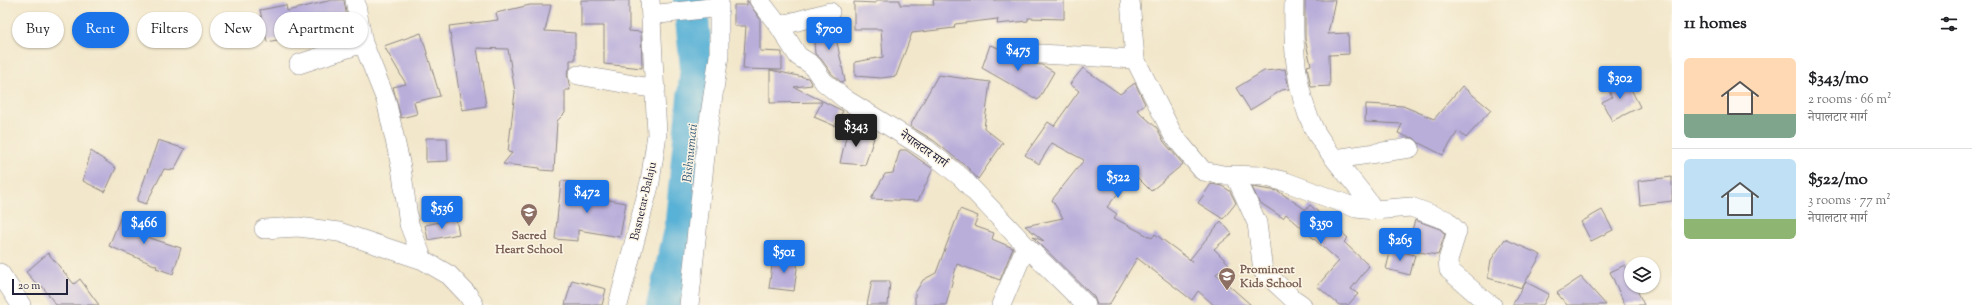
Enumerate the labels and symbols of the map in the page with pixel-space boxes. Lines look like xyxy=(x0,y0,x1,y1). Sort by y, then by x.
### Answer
pin: $700 xyxy=(805,17,853,51)
pin: $475 xyxy=(994,38,1042,72)
pin: $302 xyxy=(1596,66,1644,100)
pin: $343 xyxy=(832,114,880,148)
water label: Bishnumati xyxy=(679,123,703,183)
street label: नेपालटार मार्ग xyxy=(895,126,952,173)
street label: Basnetar-Balaju xyxy=(626,160,662,242)
pin: $522 xyxy=(1094,165,1142,199)
pin: $472 xyxy=(563,180,611,214)
pin: $536 xyxy=(418,196,466,230)
school or university icon: Sacred Heart School xyxy=(519,202,539,227)
pin: $466 xyxy=(120,211,168,245)
pin: $350 xyxy=(1297,211,1345,245)
place label: Sacred Heart School xyxy=(494,227,563,259)
pin: $265 xyxy=(1376,228,1424,262)
pin: $501 xyxy=(760,240,808,274)
place label: Prominent Kids School xyxy=(1239,261,1303,293)
school or university icon: Prominent Kids School xyxy=(1217,266,1237,291)
scale bar xyxy=(12,277,68,296)

